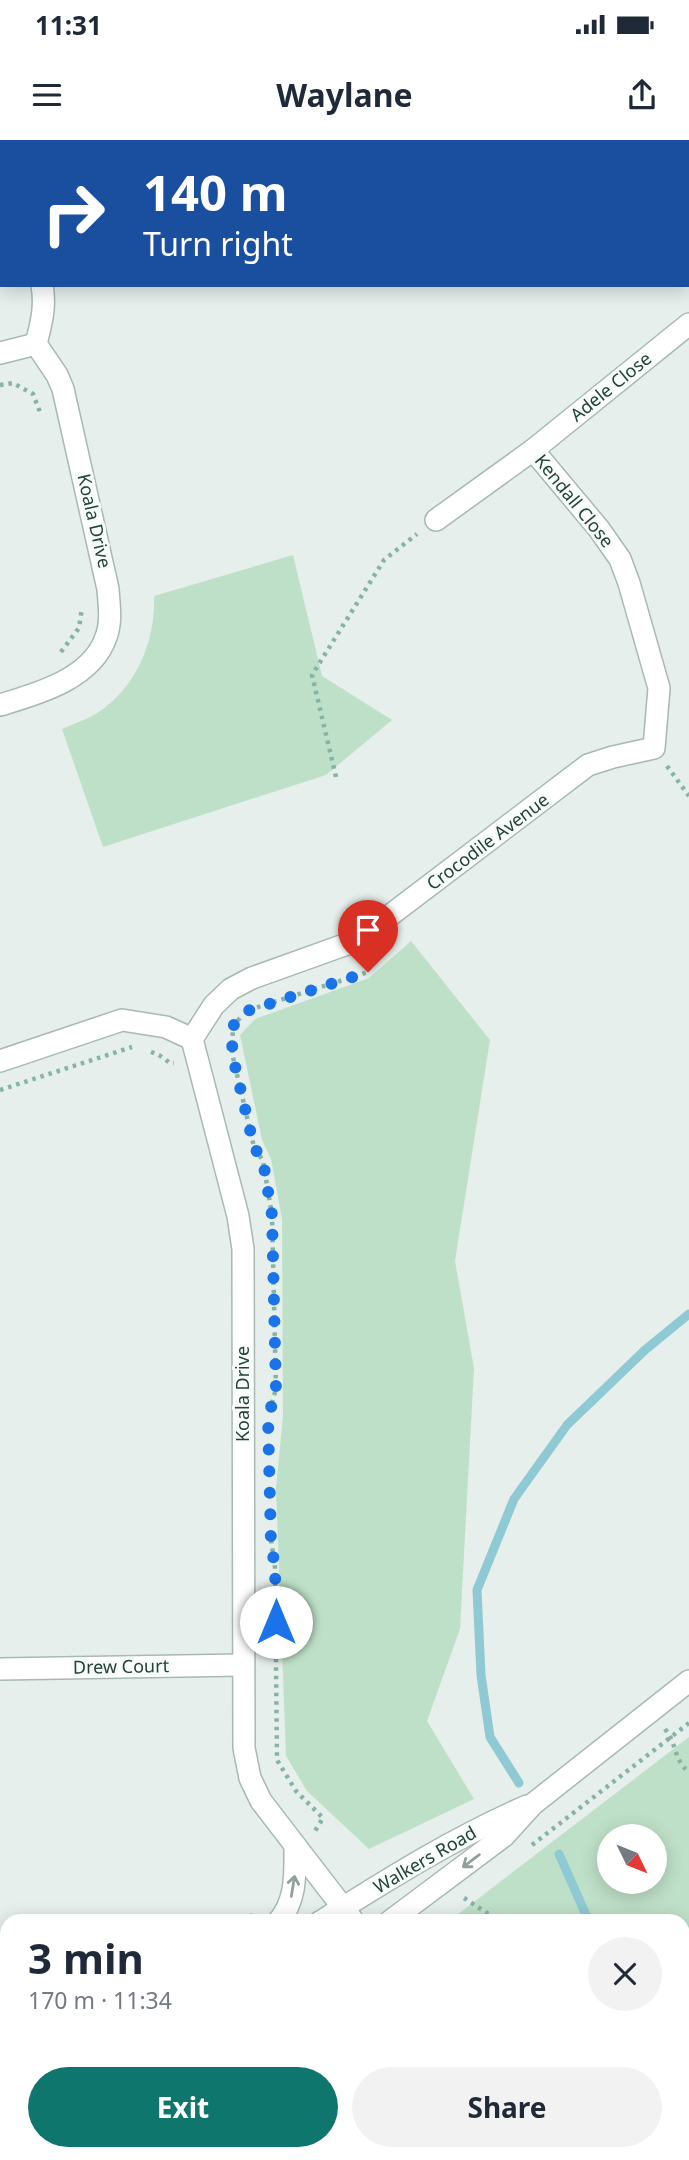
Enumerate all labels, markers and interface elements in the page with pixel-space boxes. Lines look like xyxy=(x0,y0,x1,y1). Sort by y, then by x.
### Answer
text: 11:31 xyxy=(35,7,102,43)
text: Waylane xyxy=(276,73,413,116)
icon: menu xyxy=(28,76,66,114)
icon: share xyxy=(623,76,661,114)
text: 140 m xyxy=(143,159,288,225)
icon: right xyxy=(28,168,119,259)
text: Turn right xyxy=(143,222,293,265)
street label: Adele Close xyxy=(565,346,656,426)
street label: Kendall Close xyxy=(530,449,620,552)
street label: Koala Drive xyxy=(72,471,117,570)
street label: Crocodile Avenue xyxy=(421,787,553,895)
pin xyxy=(338,900,398,972)
icon: arrive xyxy=(349,911,387,949)
street label: Koala Drive xyxy=(230,1346,254,1442)
position arrow xyxy=(239,1585,313,1659)
street label: Drew Court xyxy=(73,1653,170,1679)
street label: Walkers Road xyxy=(369,1820,480,1898)
north arrow xyxy=(597,1824,667,1894)
map controls xyxy=(597,1824,667,1894)
one-way arrow xyxy=(462,1853,481,1868)
one-way arrow xyxy=(287,1875,300,1898)
text: 3 min xyxy=(28,1929,144,1986)
button: close xyxy=(588,1937,662,2011)
text: 170 m · 11:34 xyxy=(28,1984,172,2016)
button: Exit xyxy=(28,2067,338,2147)
button: Share xyxy=(352,2067,662,2147)

